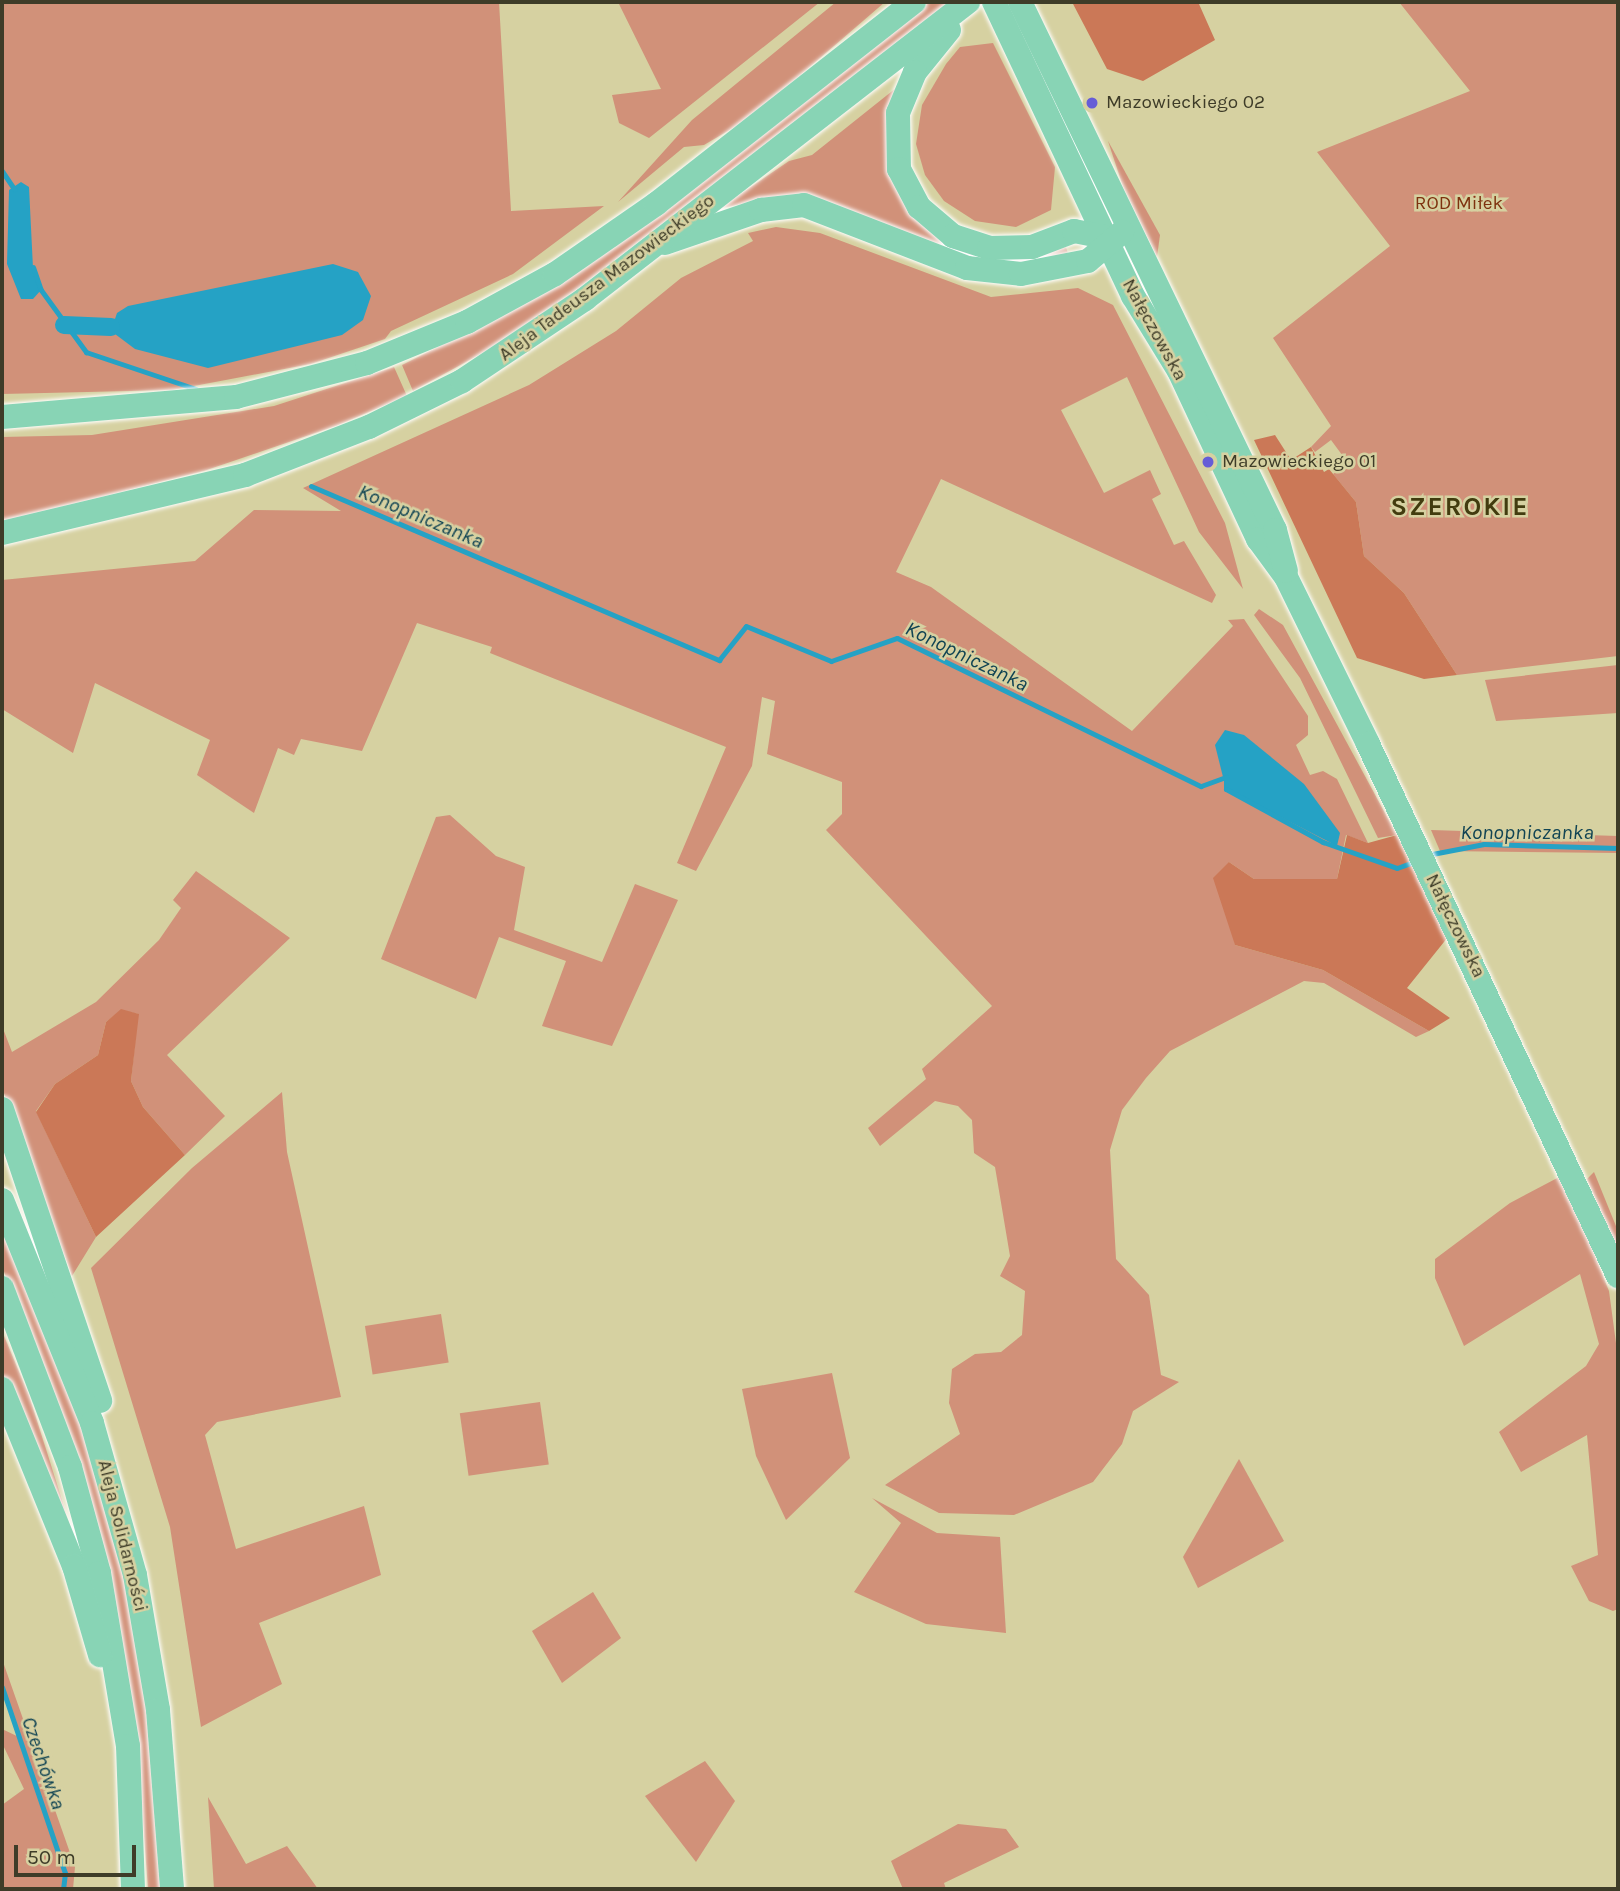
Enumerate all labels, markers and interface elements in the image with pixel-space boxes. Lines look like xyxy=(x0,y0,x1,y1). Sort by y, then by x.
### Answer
place label: Mazowieckiego 02 xyxy=(1106,92,1265,114)
marker: Mazowieckiego 02 xyxy=(1084,95,1100,111)
street label: Aleja Tadeusza Mazowieckiego xyxy=(495,189,719,367)
park label: ROD Miłek xyxy=(1415,193,1503,215)
street label: Nałęczowska xyxy=(1117,275,1191,385)
place label: Mazowieckiego 01 xyxy=(1222,451,1376,473)
marker: Mazowieckiego 01 xyxy=(1200,454,1216,470)
water label: Konopniczanka xyxy=(355,478,487,554)
district label: SZEROKIE xyxy=(1392,491,1528,523)
water label: Konopniczanka xyxy=(901,615,1033,697)
water label: Konopniczanka xyxy=(1460,819,1594,845)
street label: Nałęczowska xyxy=(1420,870,1490,982)
street label: Aleja Solidarności xyxy=(92,1458,152,1614)
water label: Czechówka xyxy=(16,1713,72,1813)
scale bar xyxy=(18,1832,140,1876)
text: 50 m xyxy=(27,1845,76,1869)

